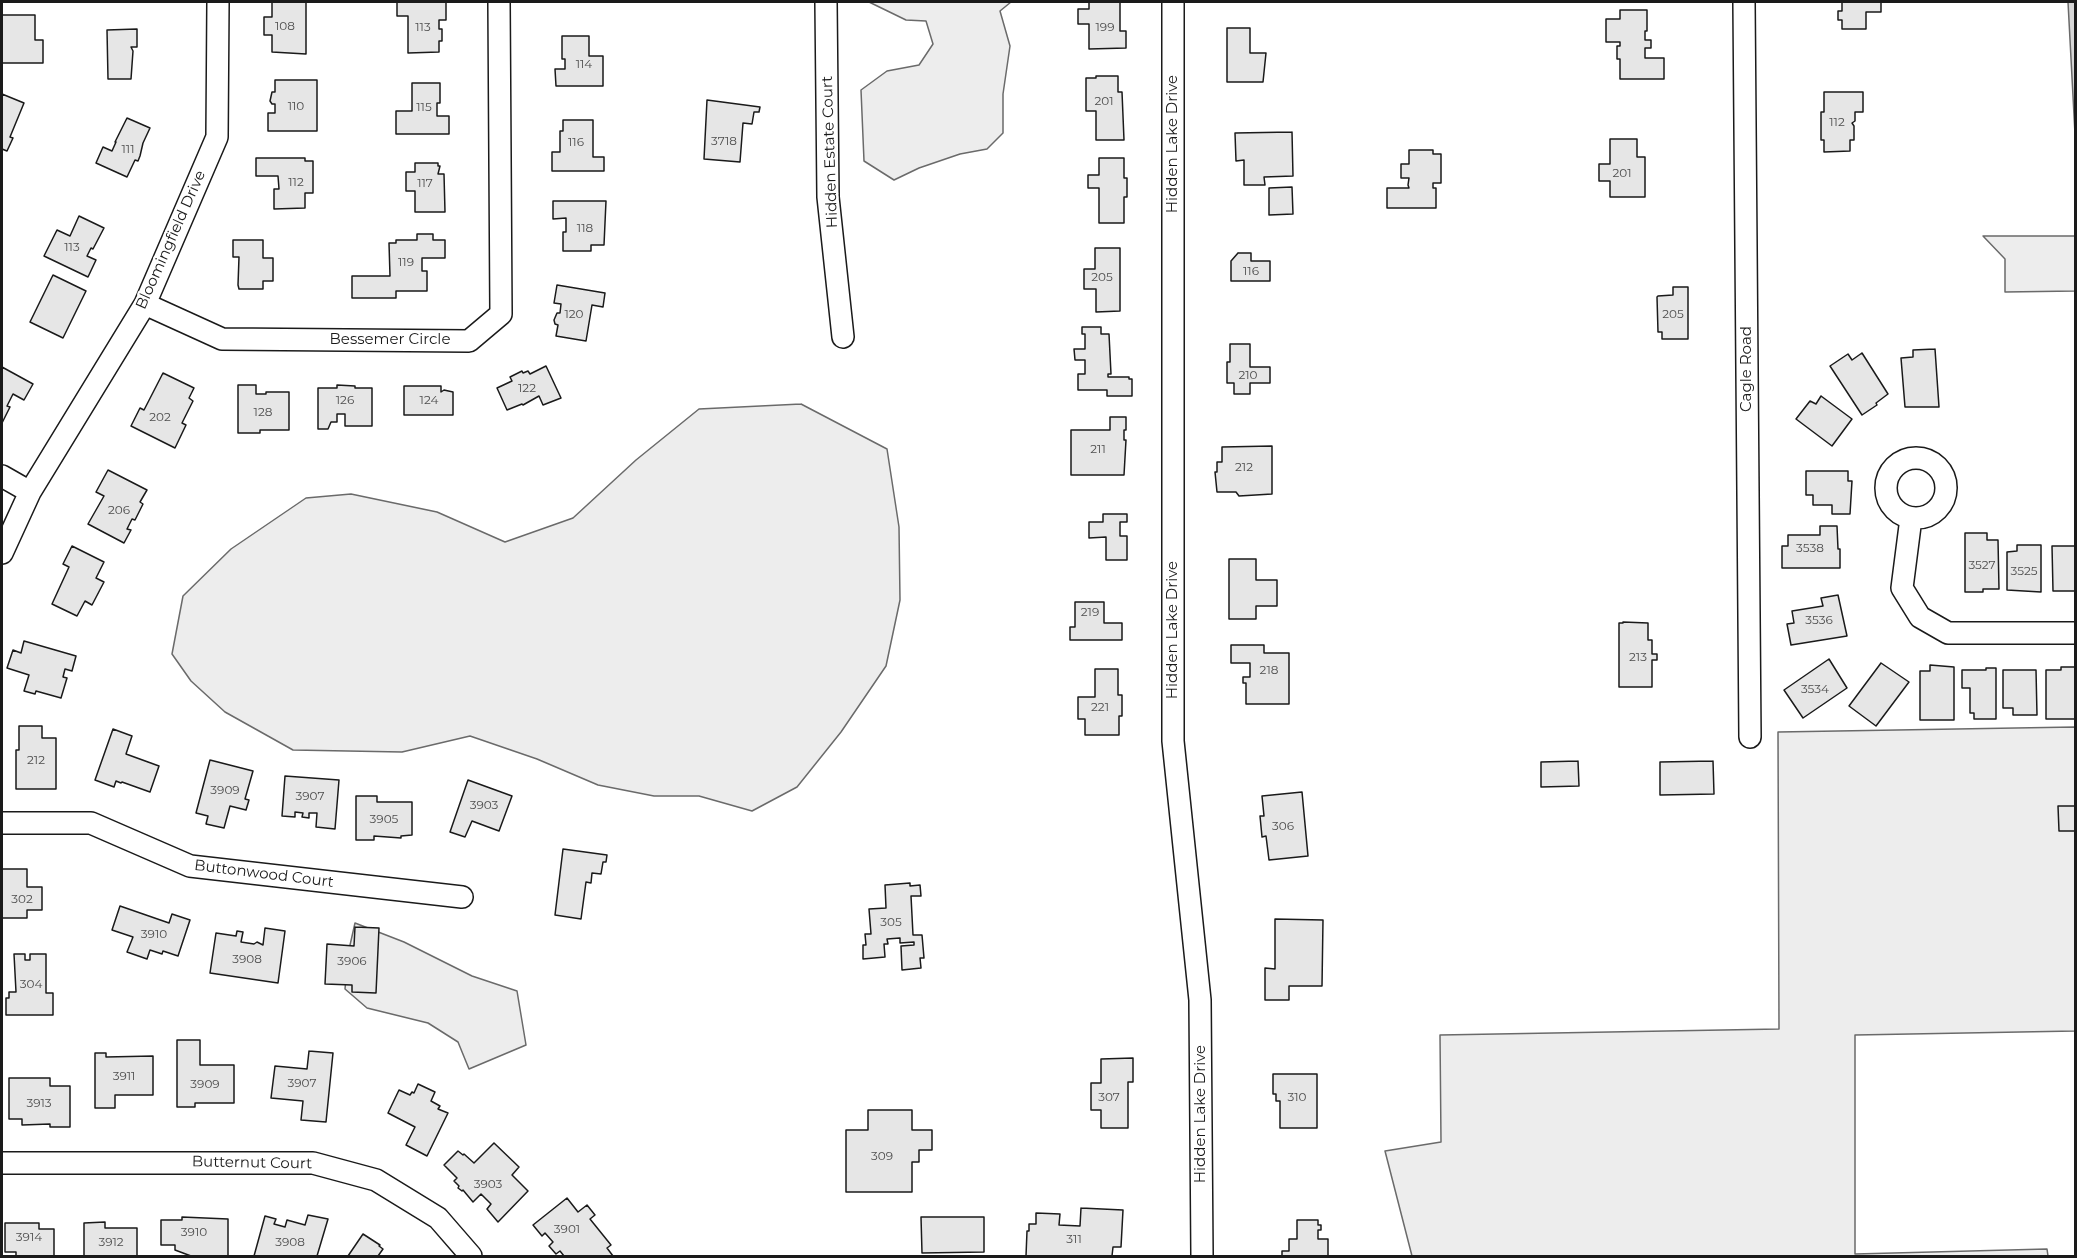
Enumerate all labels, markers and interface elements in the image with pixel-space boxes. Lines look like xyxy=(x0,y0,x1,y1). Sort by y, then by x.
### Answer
house number: 108 xyxy=(275,19,295,33)
house number: 113 xyxy=(415,20,431,34)
house number: 199 xyxy=(1096,20,1114,34)
house number: 114 xyxy=(576,57,592,71)
street label: Hidden Estate Court xyxy=(818,75,842,229)
street label: Hidden Lake Drive xyxy=(1164,75,1182,213)
house number: 201 xyxy=(1094,94,1114,108)
house number: 110 xyxy=(288,99,304,113)
house number: 115 xyxy=(416,100,432,114)
house number: 112 xyxy=(1829,115,1845,129)
house number: 3718 xyxy=(711,134,737,148)
house number: 116 xyxy=(568,135,584,149)
house number: 111 xyxy=(122,142,134,156)
house number: 201 xyxy=(1612,166,1632,180)
street label: Bloomingfield Drive xyxy=(132,168,210,312)
house number: 112 xyxy=(288,175,304,189)
house number: 117 xyxy=(417,176,433,190)
house number: 118 xyxy=(577,221,593,235)
house number: 113 xyxy=(64,240,80,254)
house number: 119 xyxy=(398,255,414,269)
house number: 116 xyxy=(1243,264,1259,278)
house number: 205 xyxy=(1091,270,1113,284)
house number: 120 xyxy=(564,307,584,321)
house number: 205 xyxy=(1662,307,1684,321)
street label: Cagle Road xyxy=(1738,326,1756,412)
street label: Bessemer Circle xyxy=(330,331,450,349)
house number: 210 xyxy=(1238,368,1258,382)
house number: 122 xyxy=(518,381,536,395)
house number: 126 xyxy=(336,393,354,407)
house number: 124 xyxy=(420,393,438,407)
house number: 128 xyxy=(254,405,272,419)
house number: 202 xyxy=(149,410,171,424)
house number: 211 xyxy=(1090,442,1106,456)
house number: 212 xyxy=(1235,460,1253,474)
house number: 206 xyxy=(108,503,130,517)
house number: 3538 xyxy=(1796,541,1824,555)
house number: 3527 xyxy=(1968,558,1996,572)
street label: Hidden Lake Drive xyxy=(1164,561,1182,699)
house number: 3525 xyxy=(2011,564,2037,578)
house number: 219 xyxy=(1081,605,1099,619)
house number: 3536 xyxy=(1805,613,1833,627)
house number: 213 xyxy=(1629,650,1647,664)
house number: 218 xyxy=(1260,663,1278,677)
house number: 3534 xyxy=(1801,682,1829,696)
house number: 221 xyxy=(1091,700,1109,714)
house number: 212 xyxy=(27,753,45,767)
house number: 3909 xyxy=(210,783,240,797)
house number: 3907 xyxy=(296,789,324,803)
house number: 3903 xyxy=(470,798,498,812)
house number: 3905 xyxy=(370,812,398,826)
house number: 306 xyxy=(1272,819,1294,833)
street label: Buttonwood Court xyxy=(193,857,335,891)
house number: 302 xyxy=(11,892,33,906)
house number: 305 xyxy=(880,915,902,929)
house number: 3910 xyxy=(141,927,167,941)
house number: 3908 xyxy=(232,952,262,966)
house number: 3906 xyxy=(337,954,367,968)
house number: 304 xyxy=(20,977,42,991)
street label: Hidden Lake Drive xyxy=(1192,1045,1210,1183)
house number: 3911 xyxy=(113,1069,135,1083)
house number: 3907 xyxy=(288,1076,316,1090)
house number: 3909 xyxy=(190,1077,220,1091)
house number: 307 xyxy=(1098,1090,1120,1104)
house number: 310 xyxy=(1287,1090,1307,1104)
house number: 3913 xyxy=(26,1096,52,1110)
house number: 309 xyxy=(871,1149,893,1163)
street label: Butternut Court xyxy=(192,1153,312,1173)
house number: 3903 xyxy=(474,1177,502,1191)
house number: 3901 xyxy=(554,1222,580,1236)
house number: 3910 xyxy=(181,1225,207,1239)
house number: 3914 xyxy=(16,1230,42,1244)
house number: 311 xyxy=(1066,1232,1082,1246)
house number: 3912 xyxy=(98,1235,124,1249)
house number: 3908 xyxy=(275,1235,305,1249)

